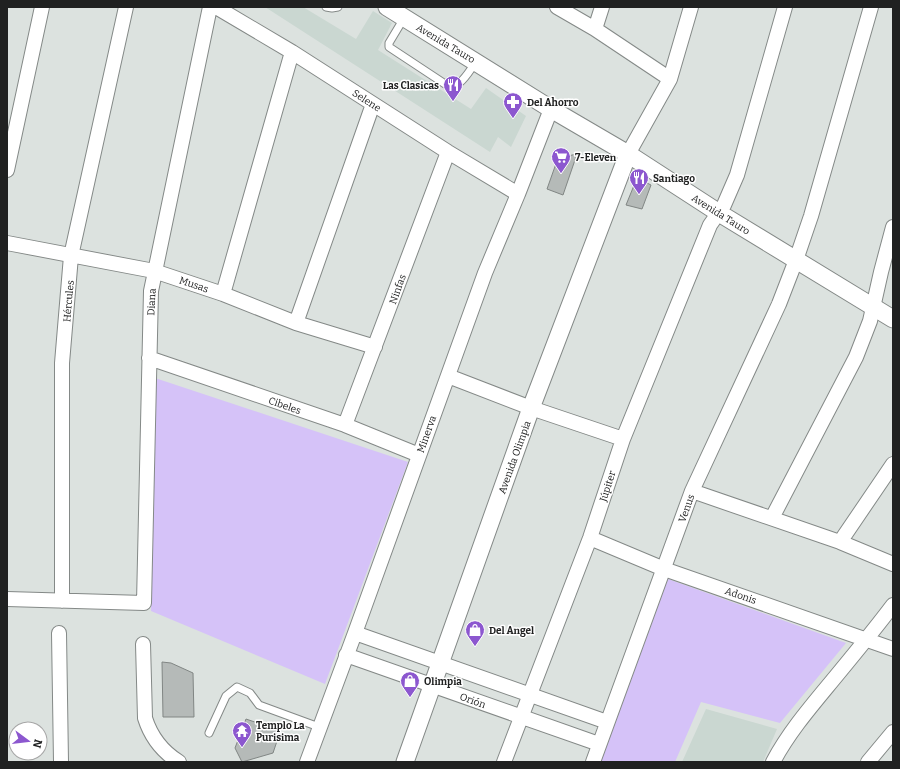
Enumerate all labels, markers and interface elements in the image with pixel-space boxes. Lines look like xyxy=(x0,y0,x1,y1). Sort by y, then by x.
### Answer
street label: Avenida Tauro xyxy=(414,22,477,66)
restaurant icon: Las Clasicas xyxy=(442,74,464,102)
place label: Las Clasicas xyxy=(383,80,439,92)
street label: Selene xyxy=(350,87,383,114)
pharmacy icon: Del Ahorro xyxy=(502,91,524,119)
place label: Del Ahorro xyxy=(527,97,579,109)
supermarket icon: 7-Eleven xyxy=(550,146,572,174)
place label: 7-Eleven xyxy=(575,152,617,164)
restaurant icon: Santiago xyxy=(628,167,650,195)
place label: Santiago xyxy=(653,173,695,185)
street label: Avenida Tauro xyxy=(689,192,752,238)
street label: Ninfas xyxy=(387,273,409,306)
street label: Musas xyxy=(177,274,210,296)
street label: Hércules xyxy=(61,280,77,322)
street label: Diana xyxy=(145,288,159,316)
street label: Cibeles xyxy=(267,395,303,417)
street label: Minerva xyxy=(415,414,439,455)
street label: Avenida Olimpia xyxy=(496,419,534,495)
street label: Júpiter xyxy=(596,469,619,504)
street label: Venus xyxy=(676,492,698,524)
street label: Adonis xyxy=(723,585,758,607)
shop icon: Del Angel xyxy=(464,619,486,647)
place label: Del Angel xyxy=(489,625,534,637)
shop icon: Olimpia xyxy=(399,670,421,698)
place label: Olimpia xyxy=(424,676,462,688)
street label: Orión xyxy=(458,691,488,711)
temple icon: Templo La Purisima xyxy=(231,720,253,748)
place label: Templo La Purisima xyxy=(256,720,305,744)
north arrow xyxy=(8,721,48,761)
text: N xyxy=(30,738,45,750)

